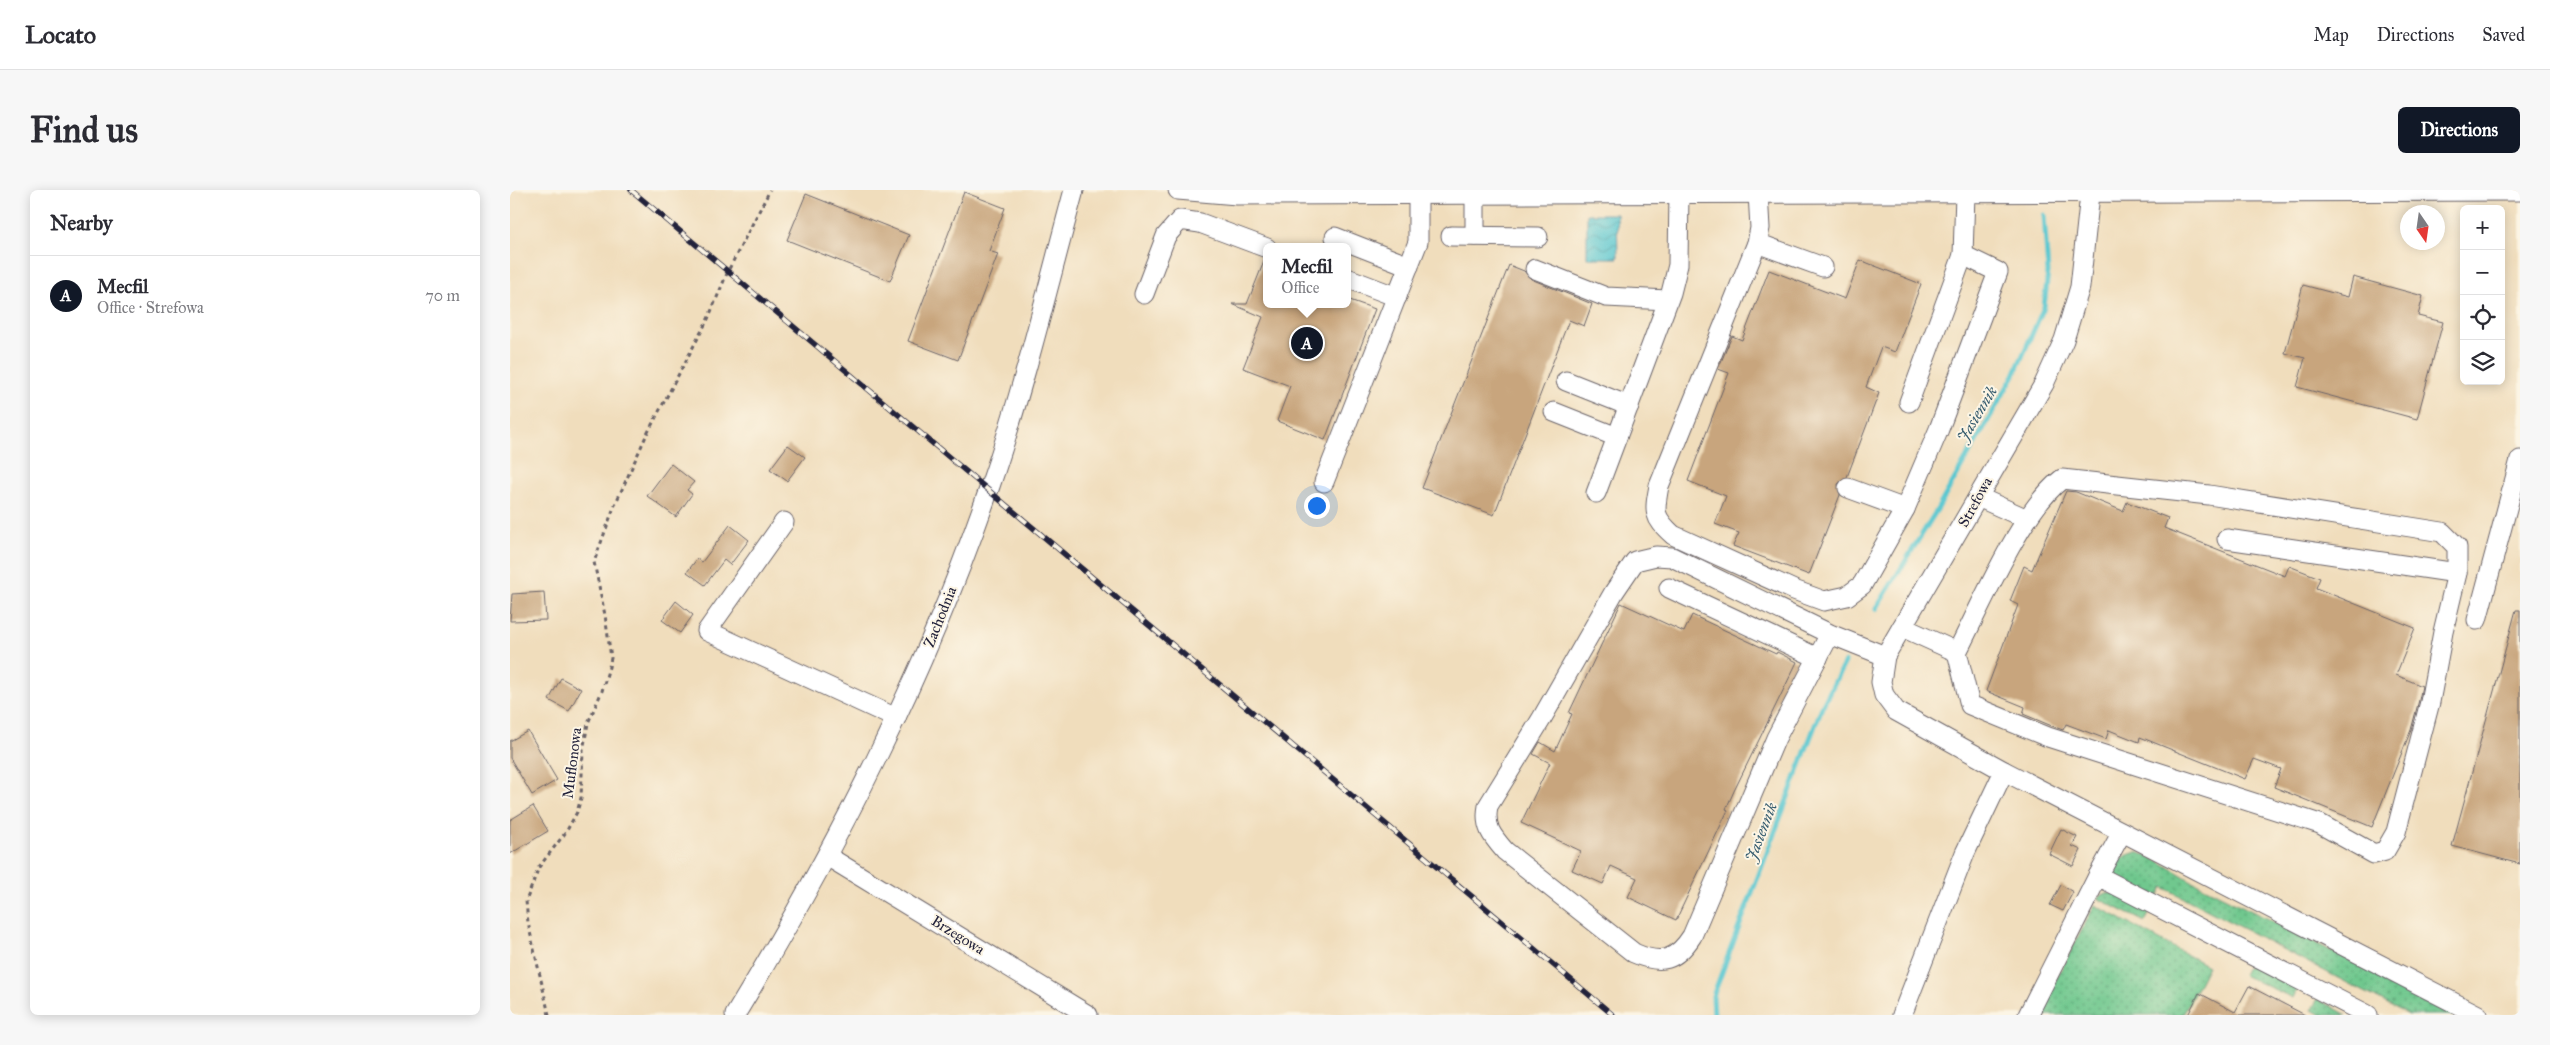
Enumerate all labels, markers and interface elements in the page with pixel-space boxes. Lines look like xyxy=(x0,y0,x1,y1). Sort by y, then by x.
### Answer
text: Locato xyxy=(25,20,96,50)
text: Map xyxy=(2313,24,2349,46)
text: Directions xyxy=(2377,24,2454,46)
text: Saved xyxy=(2482,24,2525,46)
button: Directions xyxy=(2398,107,2520,153)
text: Find us xyxy=(30,109,138,152)
north arrow xyxy=(2400,205,2445,250)
map controls xyxy=(2460,205,2505,385)
button: + xyxy=(2460,205,2505,250)
text: Nearby xyxy=(50,210,113,236)
popup xyxy=(1263,243,1351,308)
button: − xyxy=(2460,250,2505,295)
text: Mecfil xyxy=(1281,255,1333,278)
text: Mecfil xyxy=(97,275,148,298)
text: Office xyxy=(1281,278,1320,297)
text: A xyxy=(61,286,71,305)
text: 70 m xyxy=(425,286,460,305)
button: locate xyxy=(2460,295,2505,340)
text: Office · Strefowa xyxy=(97,298,204,317)
pin: A xyxy=(1291,324,1323,362)
button: layers xyxy=(2460,340,2505,385)
water label: Jasiennik xyxy=(1952,383,2001,446)
street label: Strefowa xyxy=(1954,473,1996,530)
your location xyxy=(1304,493,1330,519)
street label: Zachodnia xyxy=(920,583,961,650)
street label: Muflonowa xyxy=(559,726,585,799)
water label: Jasiennik xyxy=(1741,800,1781,865)
street label: Brzegowa xyxy=(928,912,989,959)

